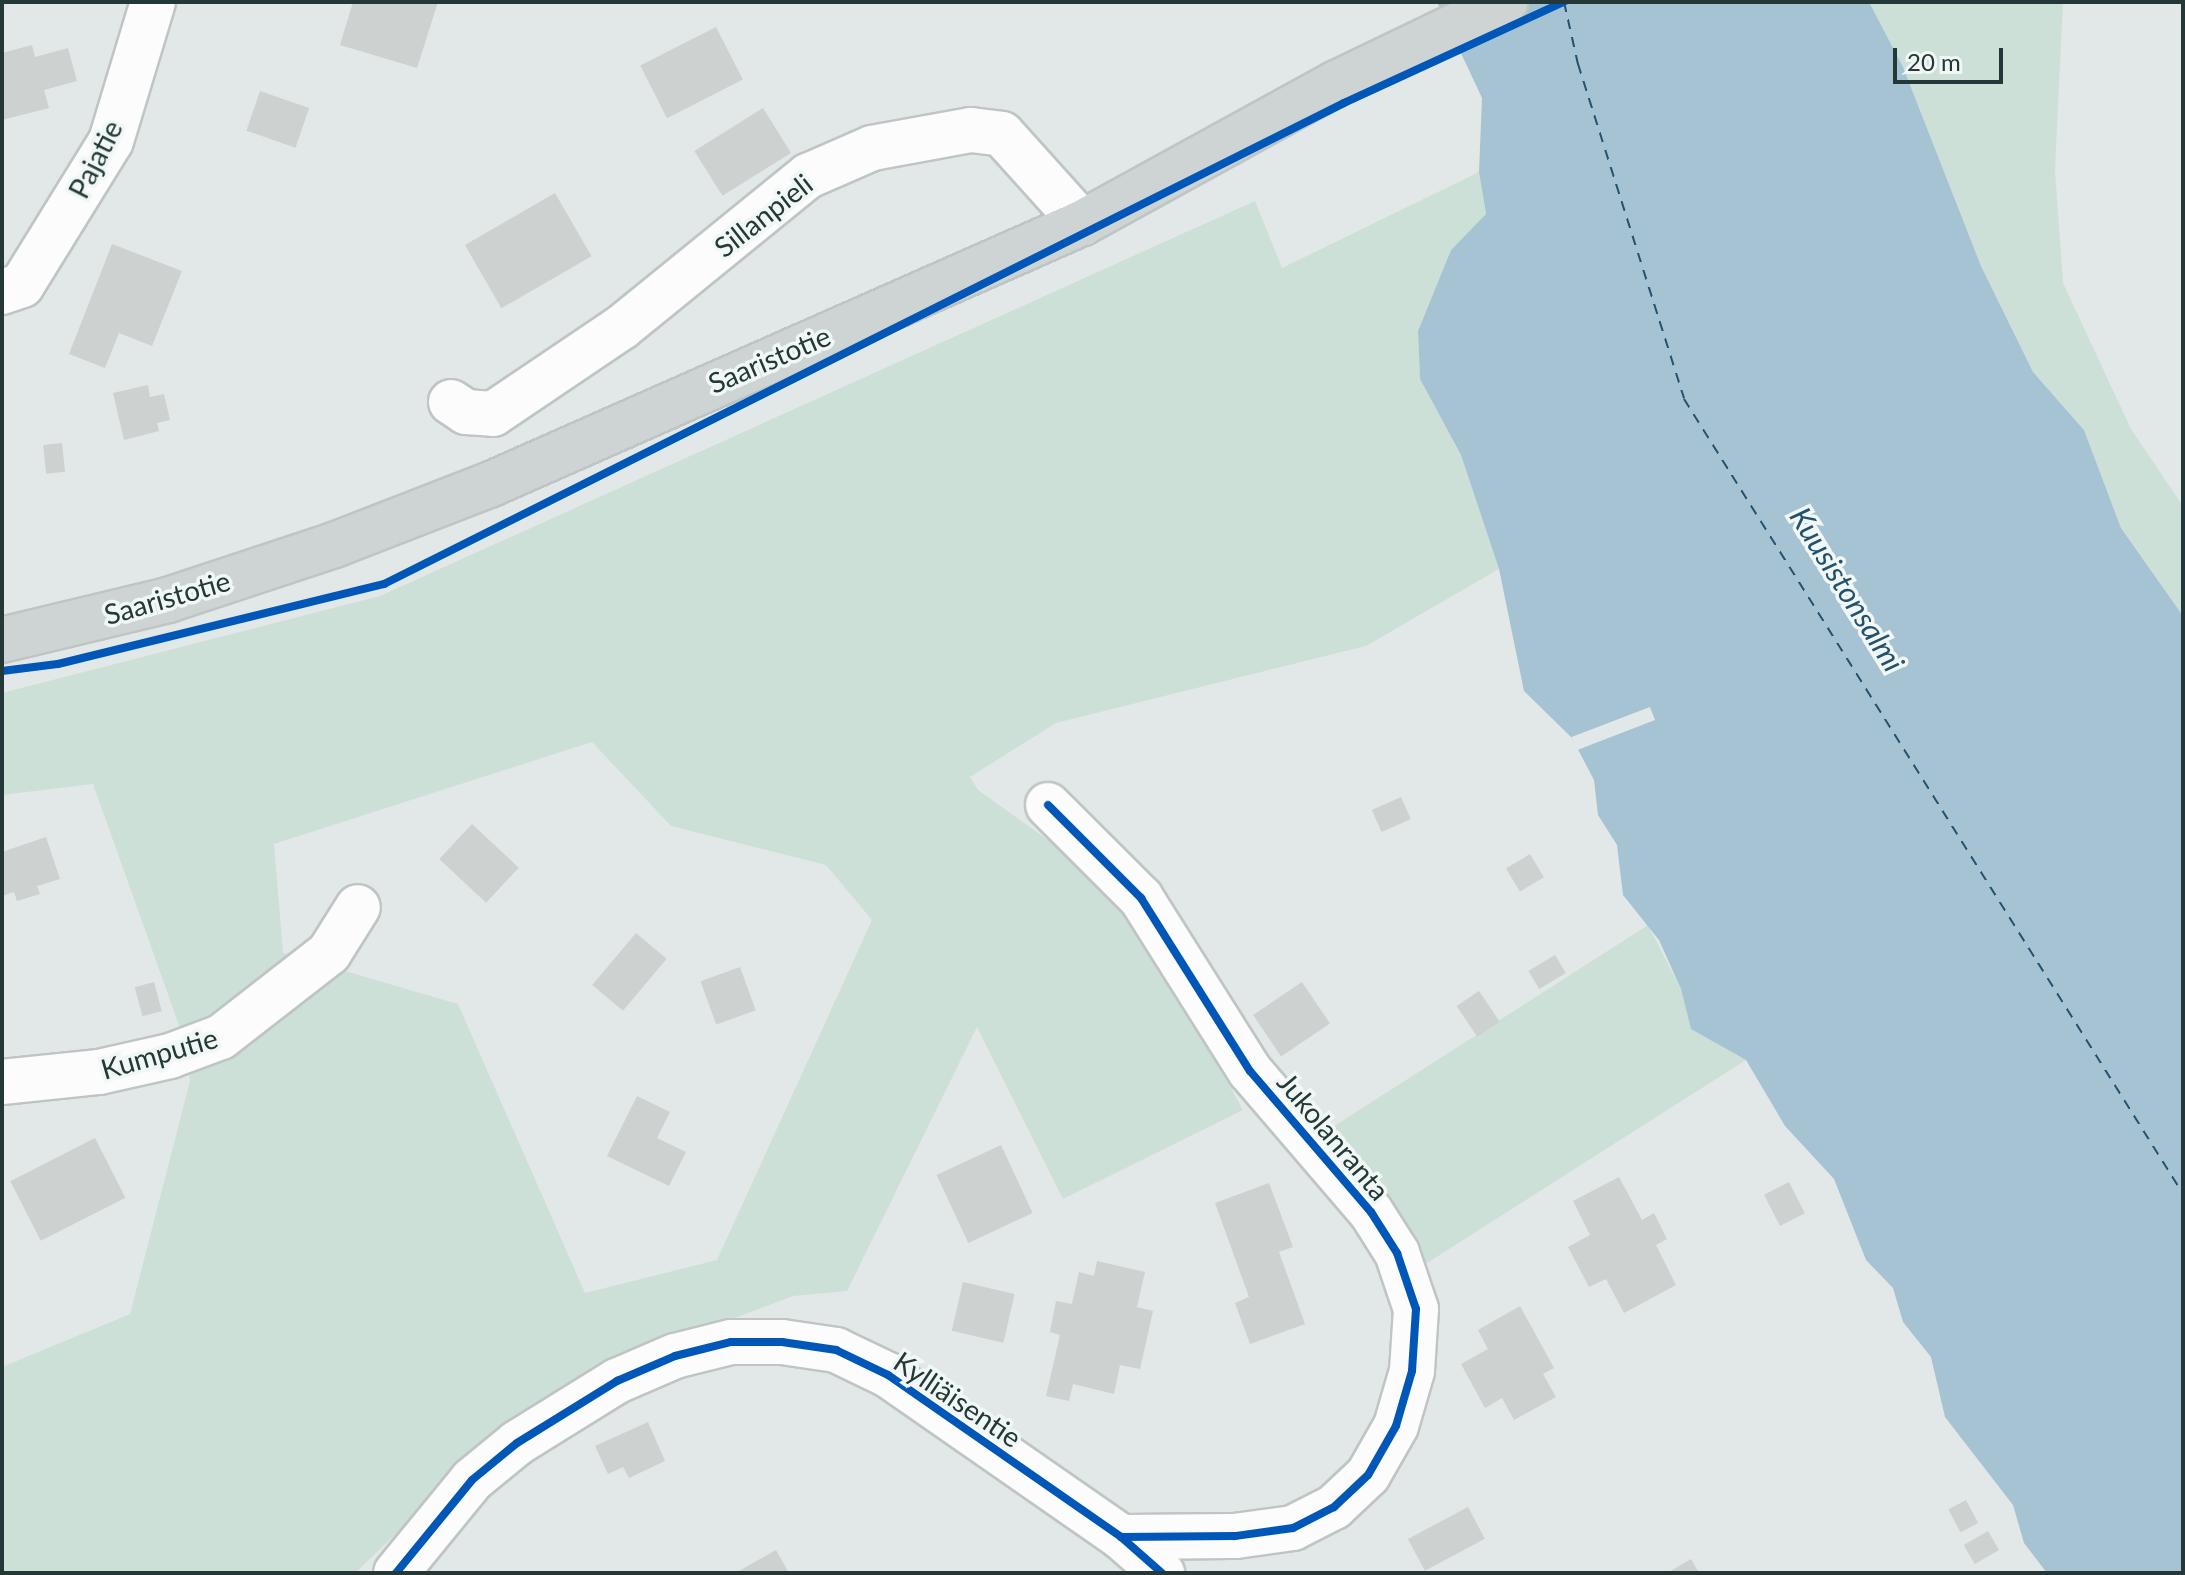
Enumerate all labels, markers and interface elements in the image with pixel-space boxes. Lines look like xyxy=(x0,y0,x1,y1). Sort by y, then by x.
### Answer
scale bar xyxy=(1897,32,2007,82)
text: 20 m xyxy=(1907,47,1961,76)
street label: Pajatie xyxy=(61,114,129,204)
street label: Sillanpieli xyxy=(707,166,819,264)
street label: Saaristotie xyxy=(703,318,835,400)
water label: Kuusistonsalmi xyxy=(1783,500,1913,678)
street label: Saaristotie xyxy=(100,563,234,631)
street label: Kumputie xyxy=(97,1020,221,1086)
street label: Jukolanranta xyxy=(1271,1066,1397,1206)
street label: Kylliäisentie xyxy=(888,1344,1028,1454)

